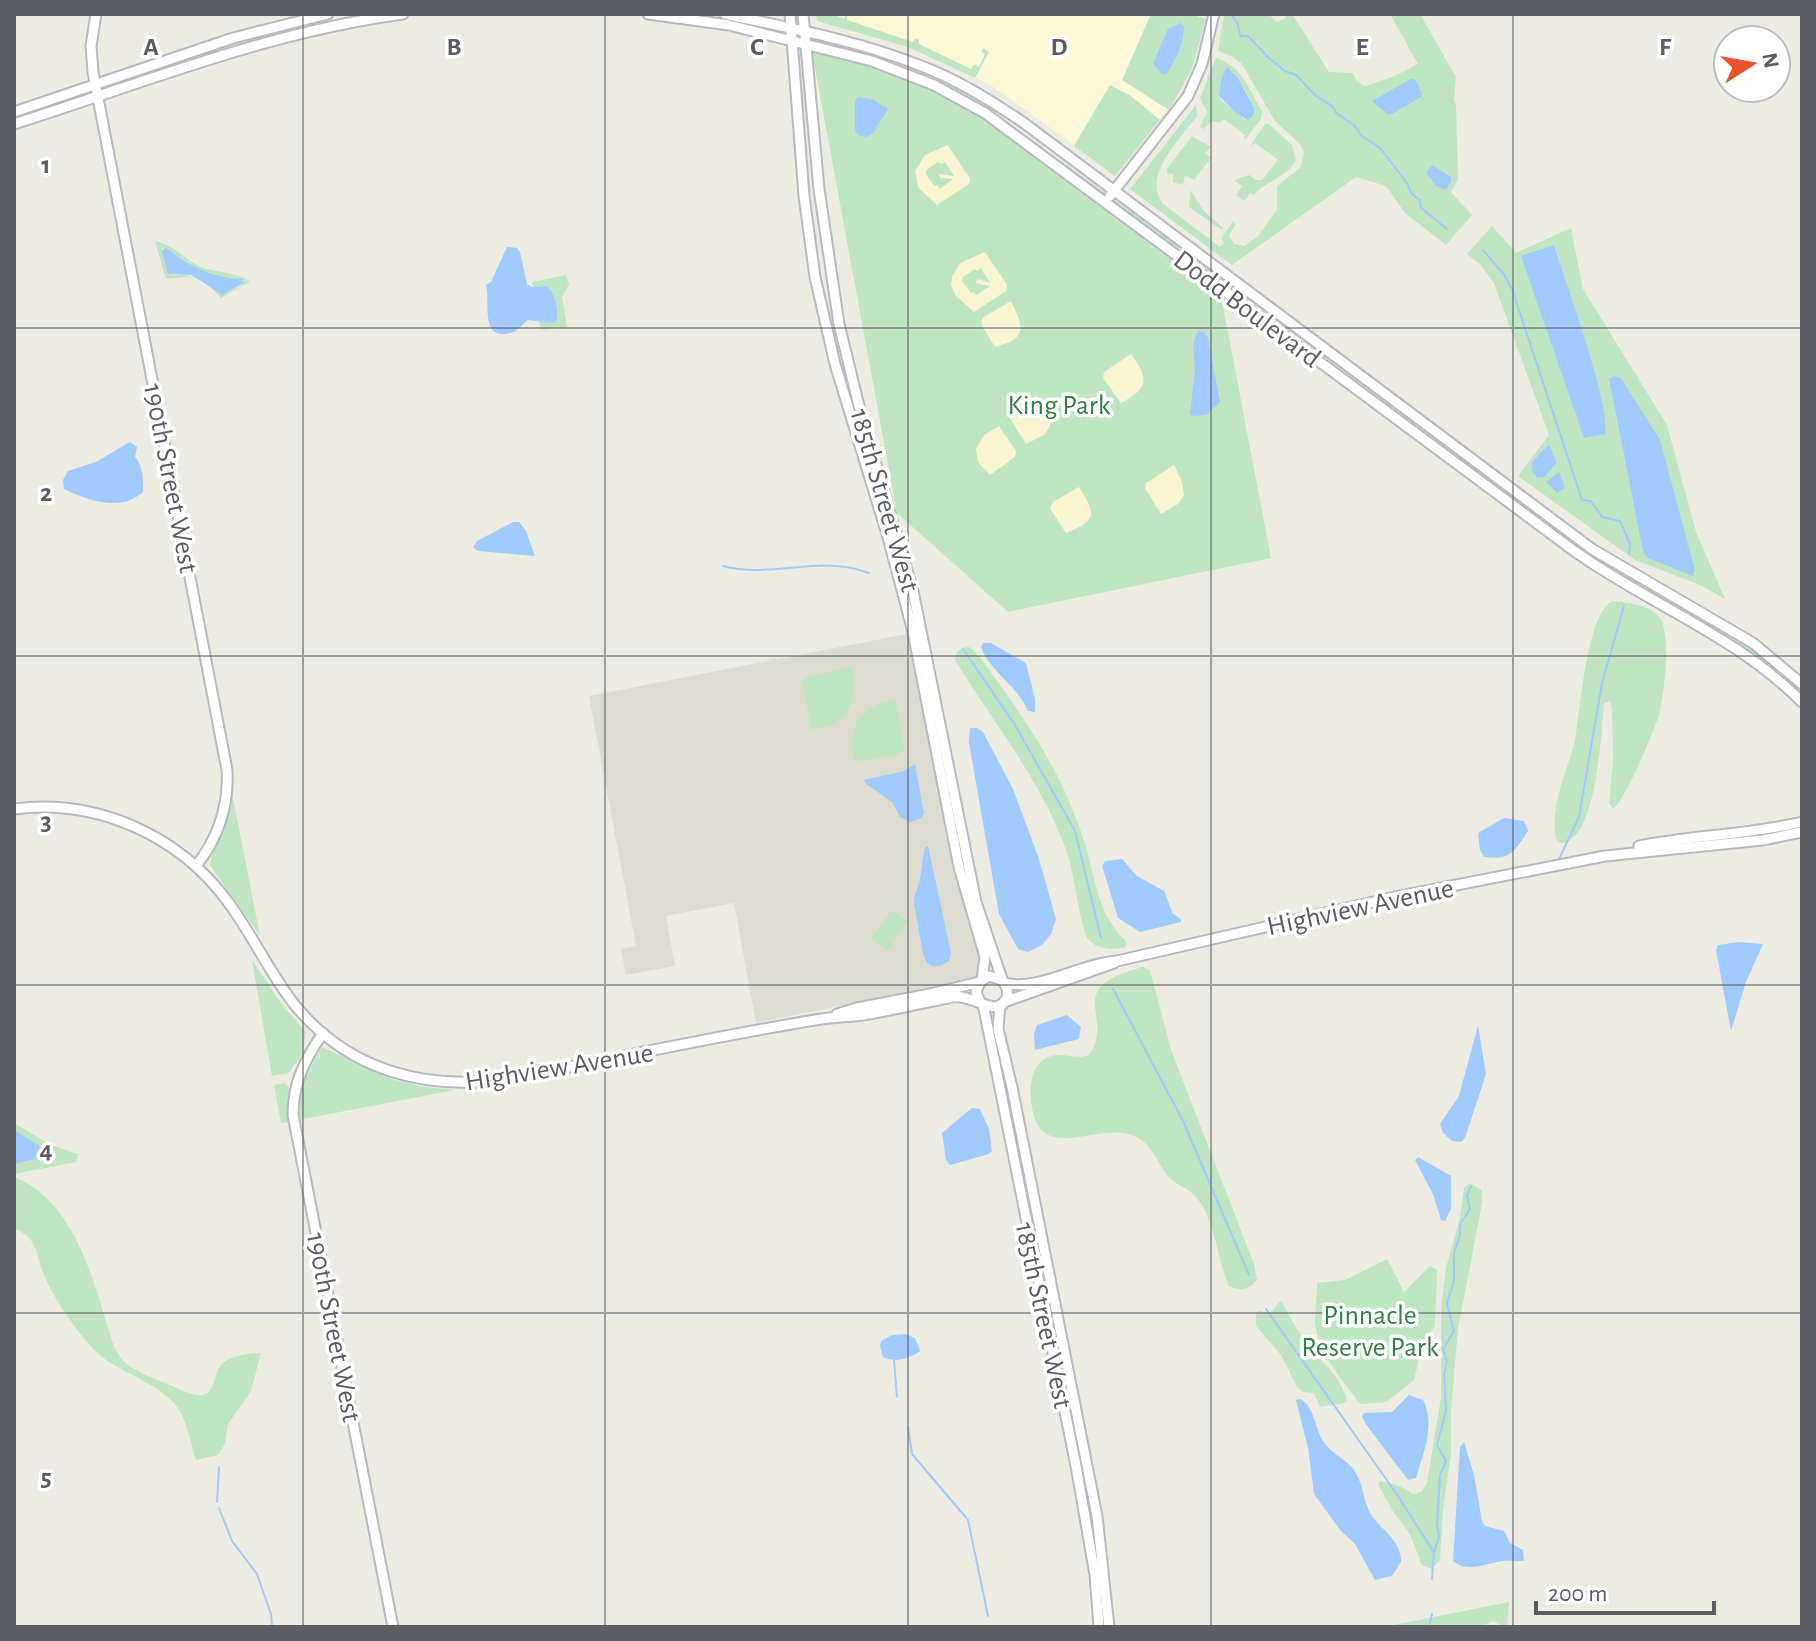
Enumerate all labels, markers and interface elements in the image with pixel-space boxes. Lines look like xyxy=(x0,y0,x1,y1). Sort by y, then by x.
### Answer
north arrow xyxy=(1712,24,1792,104)
text: A xyxy=(143,34,159,60)
text: B xyxy=(446,34,462,60)
text: C xyxy=(750,34,764,60)
text: D xyxy=(1050,34,1068,60)
text: E xyxy=(1355,34,1369,60)
text: F xyxy=(1659,34,1672,60)
text: N xyxy=(1758,51,1783,70)
text: 1 xyxy=(41,152,51,178)
street label: Dodd Boulevard xyxy=(1168,246,1325,374)
street label: 190th Street West xyxy=(138,381,202,575)
park label: King Park xyxy=(1007,392,1111,420)
street label: 185th Street West xyxy=(845,406,924,595)
text: 2 xyxy=(40,480,52,506)
text: 3 xyxy=(40,809,52,835)
street label: Highview Avenue xyxy=(1264,874,1456,941)
street label: Highview Avenue xyxy=(463,1039,655,1097)
text: 4 xyxy=(39,1137,53,1163)
street label: 185th Street West xyxy=(1010,1220,1076,1411)
street label: 190th Street West xyxy=(301,1230,365,1424)
park label: Pinnacle Reserve Park xyxy=(1301,1302,1439,1362)
text: 5 xyxy=(40,1465,52,1491)
scale bar xyxy=(1536,1565,1714,1615)
text: 200 m xyxy=(1548,1582,1607,1606)

